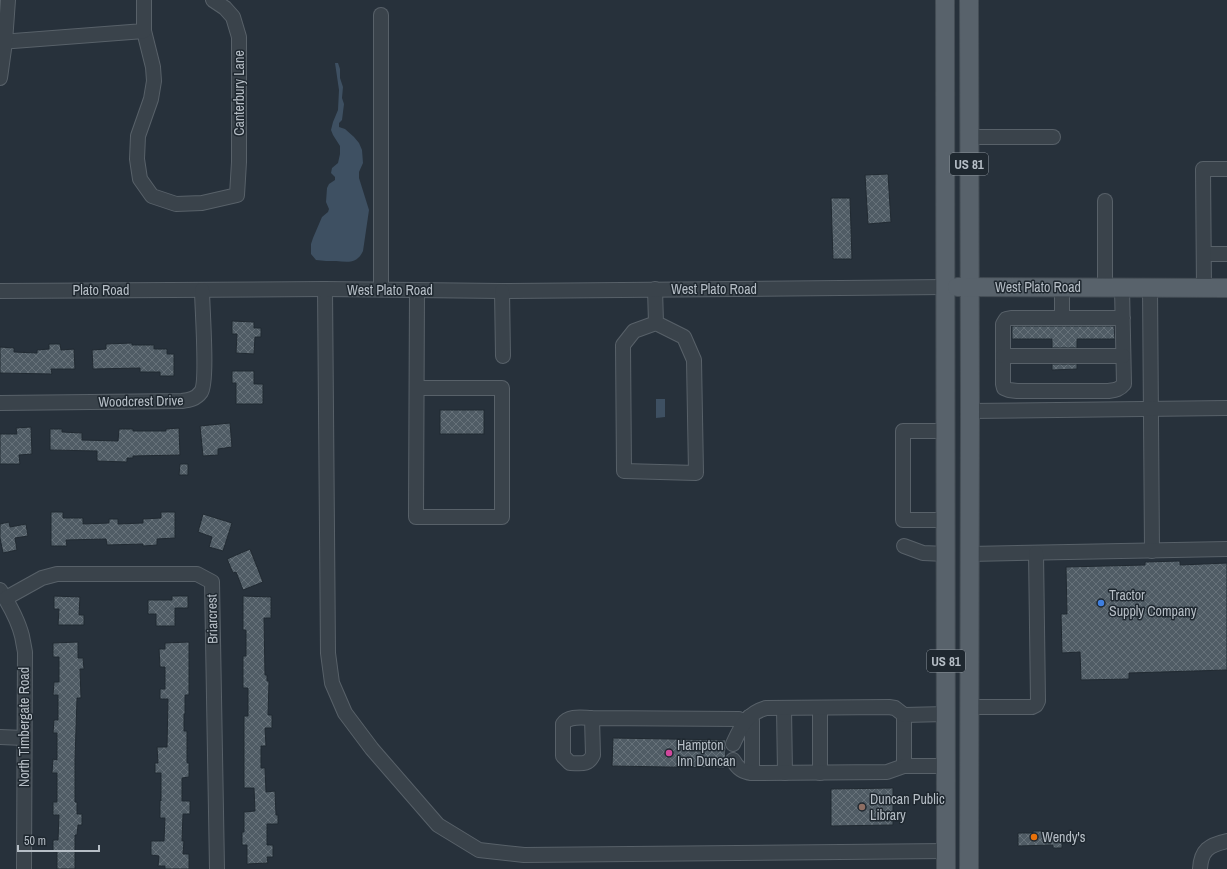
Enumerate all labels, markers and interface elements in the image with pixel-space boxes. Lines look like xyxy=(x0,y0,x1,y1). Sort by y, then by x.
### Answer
street label: Canterbury Lane xyxy=(230,50,248,136)
road number: US 81 xyxy=(950,153,988,175)
street label: West Plato Road xyxy=(995,278,1081,296)
street label: West Plato Road xyxy=(671,280,757,298)
street label: Plato Road xyxy=(73,281,129,299)
street label: West Plato Road xyxy=(347,281,433,299)
street label: Woodcrest Drive xyxy=(98,391,184,411)
place label: Tractor Supply Company xyxy=(1109,586,1197,620)
street label: Briarcrest xyxy=(203,594,221,644)
marker: Tractor Supply Company xyxy=(1096,598,1106,608)
road number: US 81 xyxy=(927,650,965,672)
street label: North Timbergate Road xyxy=(15,667,33,787)
place label: Hampton Inn Duncan xyxy=(677,736,736,770)
marker: Hampton Inn Duncan xyxy=(664,748,674,758)
place label: Duncan Public Library xyxy=(870,790,945,824)
marker: Duncan Public Library xyxy=(857,802,867,812)
scale bar xyxy=(18,827,99,853)
place label: Wendy's xyxy=(1042,828,1086,846)
marker: Wendy's xyxy=(1029,832,1039,842)
text: 50 m xyxy=(24,833,46,849)

